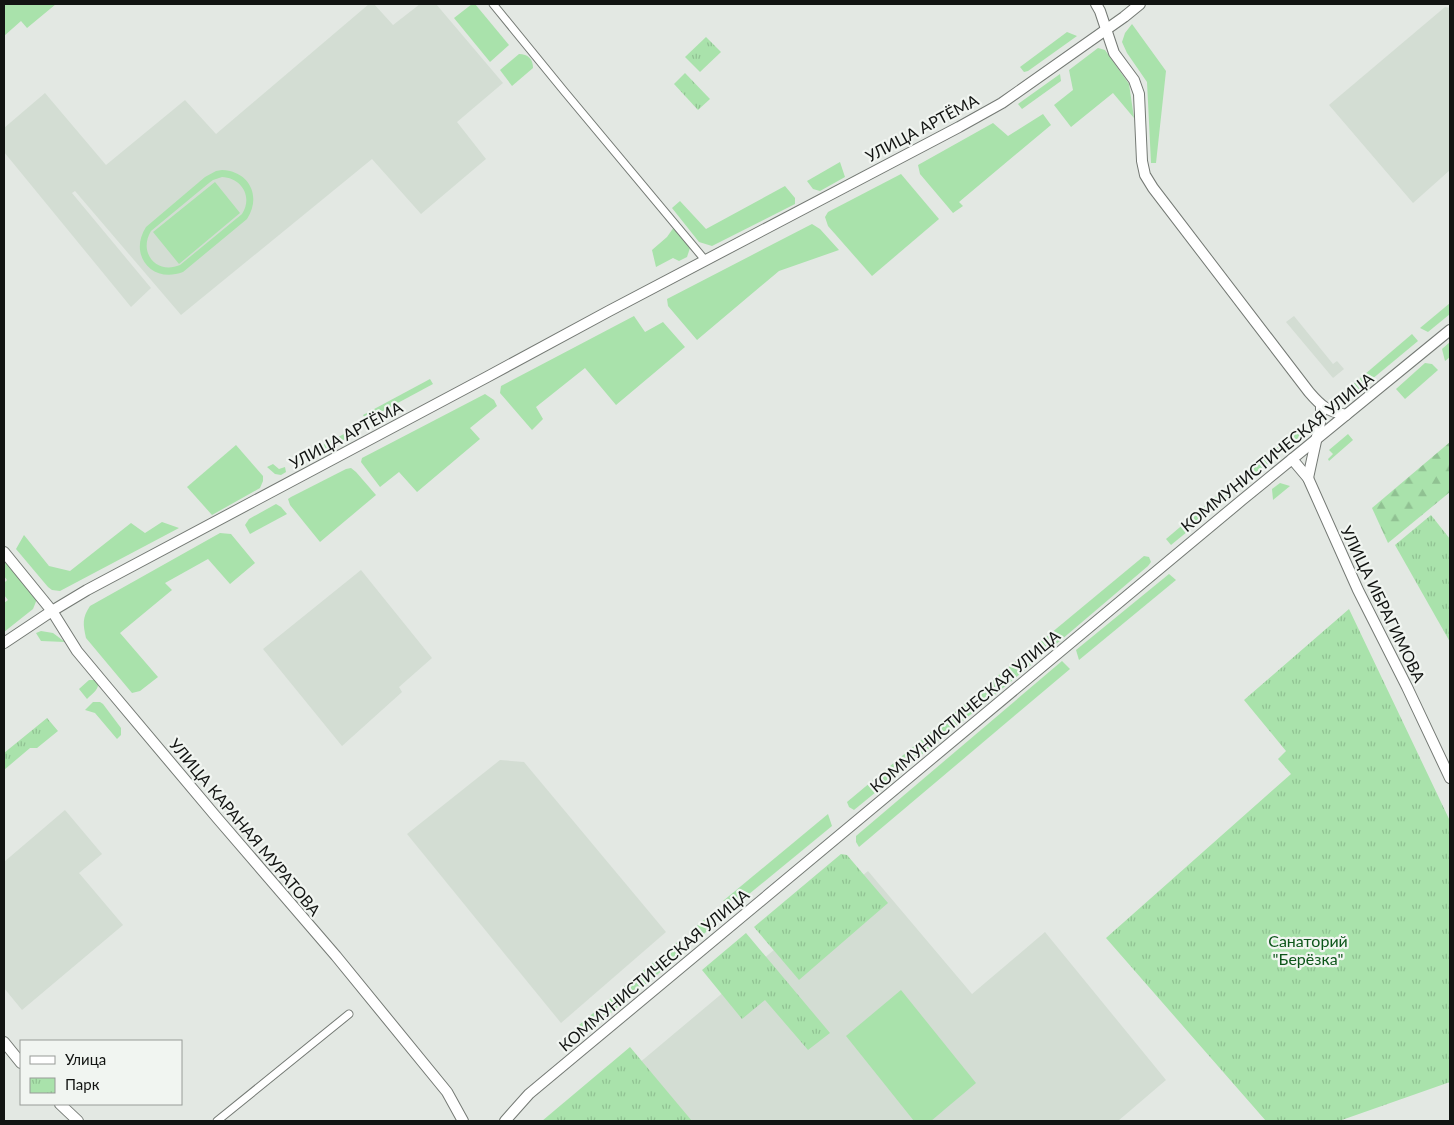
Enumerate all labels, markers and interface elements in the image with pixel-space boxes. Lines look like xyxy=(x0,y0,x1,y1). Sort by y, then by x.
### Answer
street label: УЛИЦА АРТЁМА xyxy=(862,90,982,165)
street label: КОММУНИСТИЧЕСКАЯ УЛИЦА xyxy=(1177,368,1377,535)
street label: УЛИЦА АРТЁМА xyxy=(286,397,406,472)
street label: УЛИЦА ИБРАГИМОВА xyxy=(1337,523,1430,685)
street label: КОММУНИСТИЧЕСКАЯ УЛИЦА xyxy=(866,625,1064,796)
street label: УЛИЦА КАРАНАЯ МУРАТОВА xyxy=(166,734,325,919)
street label: КОММУНИСТИЧЕСКАЯ УЛИЦА xyxy=(555,884,753,1055)
park label: Санаторий "Берёзка" xyxy=(1268,931,1348,968)
legend xyxy=(20,1040,182,1105)
text: Улица xyxy=(65,1050,106,1068)
text: Парк xyxy=(65,1075,100,1093)

